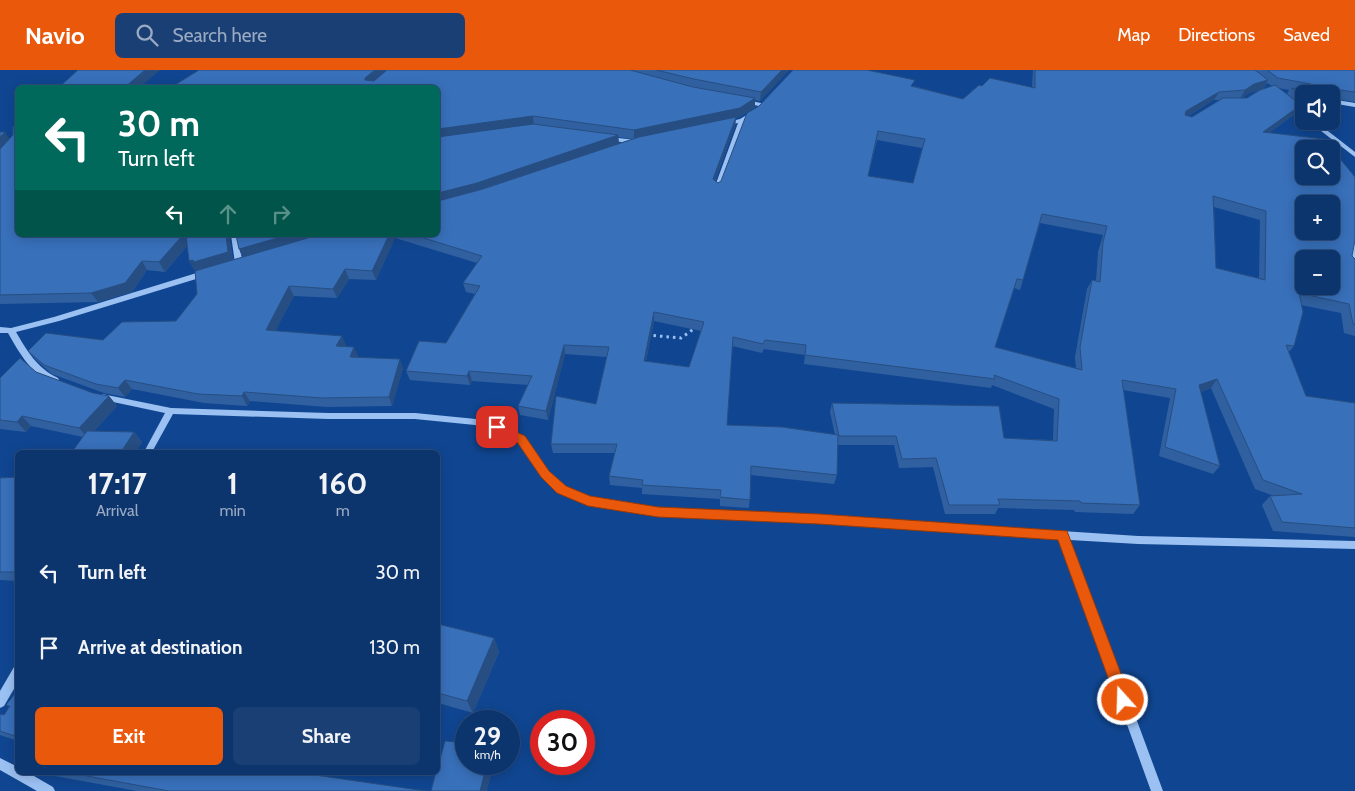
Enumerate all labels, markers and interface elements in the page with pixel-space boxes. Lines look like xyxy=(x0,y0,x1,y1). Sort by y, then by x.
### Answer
search box xyxy=(115,13,465,58)
text: Navio xyxy=(25,21,85,50)
icon: search xyxy=(133,21,161,49)
text: Search here xyxy=(173,24,267,47)
text: Map xyxy=(1117,24,1150,46)
text: Directions xyxy=(1178,24,1255,46)
text: Saved xyxy=(1283,24,1330,46)
map controls xyxy=(1295,85,1340,295)
button: sound xyxy=(1295,85,1340,130)
text: 30 m xyxy=(118,102,200,145)
icon: left xyxy=(35,105,100,170)
button: search xyxy=(1295,140,1340,185)
text: Turn left xyxy=(118,145,195,172)
button: + xyxy=(1295,195,1340,240)
icon: left xyxy=(161,200,189,228)
icon: ahead xyxy=(214,200,242,228)
icon: right xyxy=(267,200,295,228)
button: − xyxy=(1295,250,1340,295)
pin xyxy=(476,406,518,448)
icon: arrive xyxy=(483,413,511,441)
text: 17:17 xyxy=(88,465,147,502)
text: 1 xyxy=(227,465,238,502)
text: 160 xyxy=(318,465,367,502)
text: Arrival xyxy=(96,501,139,520)
text: min xyxy=(219,501,246,520)
text: m xyxy=(336,501,350,520)
icon: left xyxy=(35,559,63,587)
text: Turn left xyxy=(78,561,146,584)
text: 30 m xyxy=(376,561,420,584)
icon: arrive xyxy=(35,634,63,662)
text: Arrive at destination xyxy=(78,636,242,659)
text: 130 m xyxy=(369,636,420,659)
position arrow xyxy=(1096,673,1148,725)
button: Exit xyxy=(35,707,223,765)
button: Share xyxy=(233,707,420,765)
speed limit sign: 30 xyxy=(530,710,595,775)
text: 29 xyxy=(474,721,501,751)
text: km/h xyxy=(474,747,501,762)

